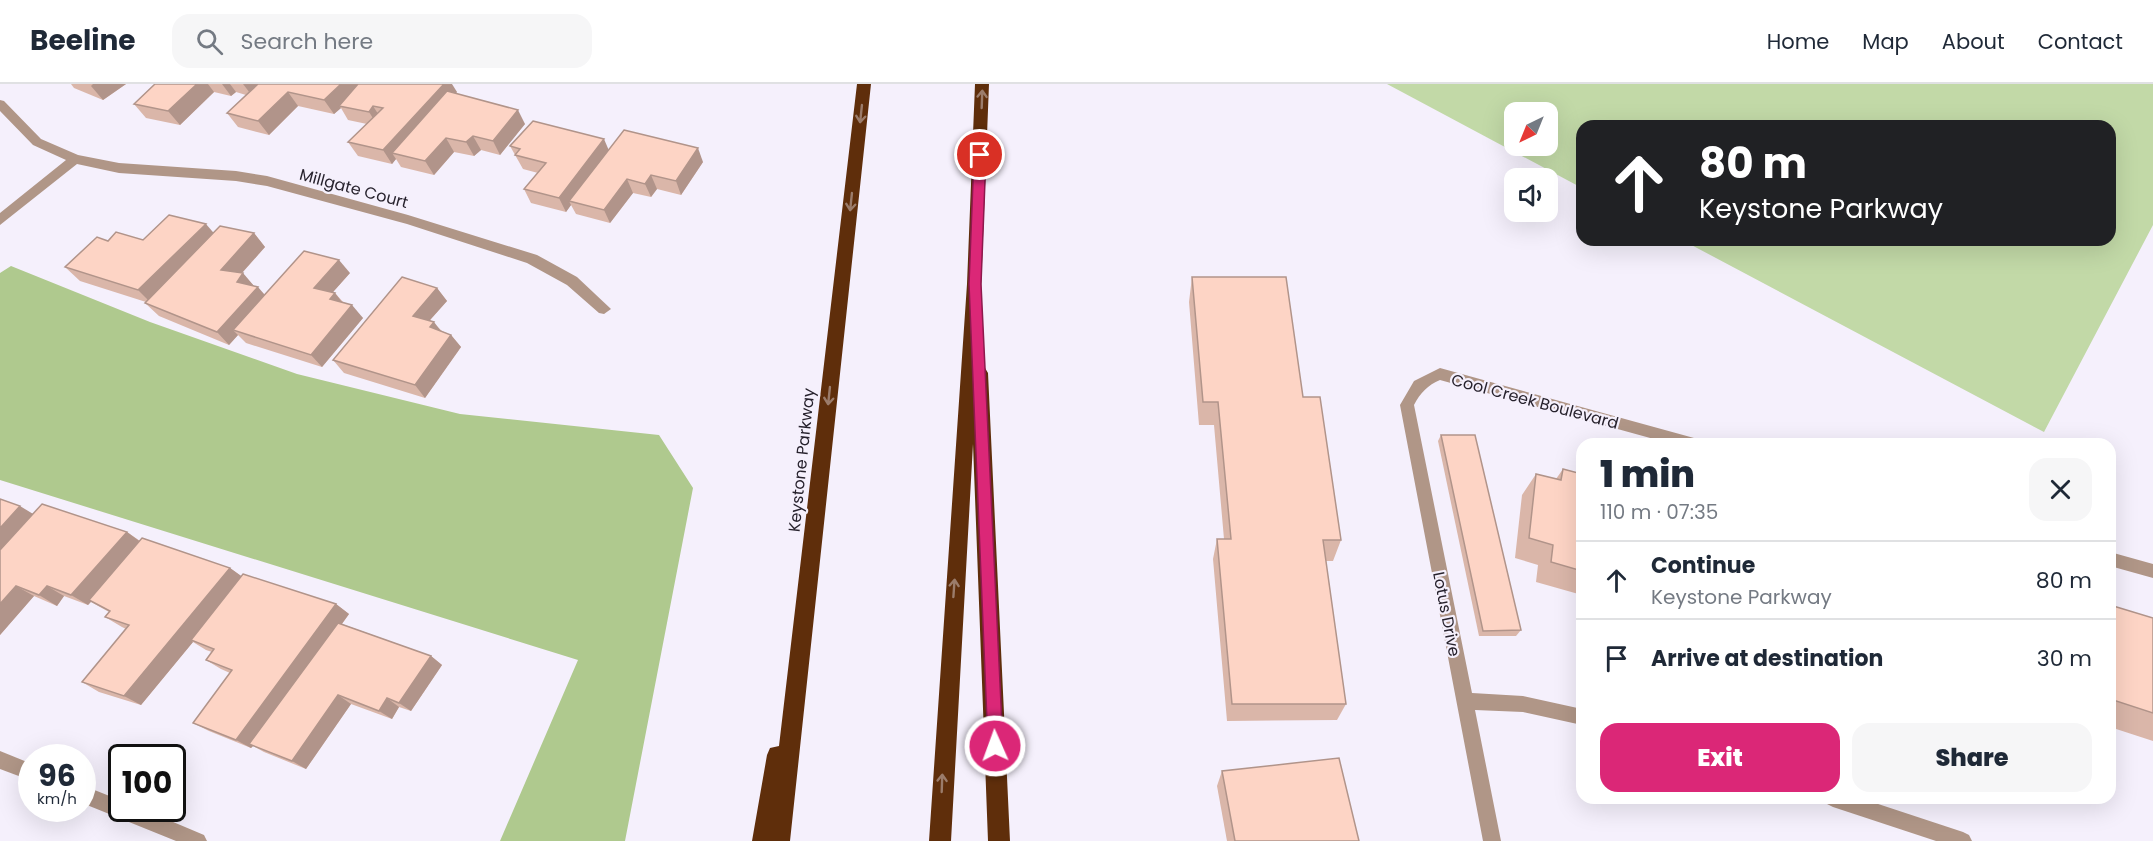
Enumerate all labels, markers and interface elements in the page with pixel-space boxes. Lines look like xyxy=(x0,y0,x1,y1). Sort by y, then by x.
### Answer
search box xyxy=(172,14,592,68)
text: Beeline xyxy=(30,21,136,60)
icon: search xyxy=(193,25,226,58)
text: Search here xyxy=(241,26,373,57)
text: Home xyxy=(1767,27,1829,56)
text: Map xyxy=(1862,27,1909,56)
text: About xyxy=(1942,27,2005,56)
text: Contact xyxy=(2038,27,2123,56)
one-way arrow xyxy=(976,90,987,110)
north arrow xyxy=(1504,102,1558,156)
map controls xyxy=(1504,102,1558,222)
one-way arrow xyxy=(855,104,866,123)
pin xyxy=(954,129,1005,180)
text: 80 m xyxy=(1699,134,1807,193)
icon: arrive xyxy=(963,138,996,171)
icon: ahead xyxy=(1600,144,1678,222)
street label: Millgate Court xyxy=(297,163,411,214)
button: sound xyxy=(1504,168,1558,222)
text: Keystone Parkway xyxy=(1699,190,1943,227)
one-way arrow xyxy=(845,192,856,212)
street label: Cool Creek Boulevard xyxy=(1449,368,1621,435)
one-way arrow xyxy=(823,386,834,405)
street label: Keystone Parkway xyxy=(783,387,820,533)
text: 1 min xyxy=(1600,449,1695,500)
button: close xyxy=(2029,458,2092,521)
text: 110 m · 07:35 xyxy=(1600,498,1718,526)
text: Continue xyxy=(1651,550,1755,581)
icon: ahead xyxy=(1600,564,1633,597)
text: 80 m xyxy=(2036,565,2092,596)
street label: Lotus Drive xyxy=(1427,570,1466,659)
one-way arrow xyxy=(949,578,960,598)
text: Keystone Parkway xyxy=(1651,583,1832,611)
icon: arrive xyxy=(1600,642,1633,675)
text: Arrive at destination xyxy=(1651,643,1883,674)
text: 30 m xyxy=(2037,643,2092,674)
position arrow xyxy=(963,714,1027,778)
button: Exit xyxy=(1600,723,1840,792)
button: Share xyxy=(1852,723,2092,792)
speed limit sign: 100 xyxy=(108,744,186,822)
text: 96 xyxy=(38,754,76,797)
one-way arrow xyxy=(937,773,948,793)
text: km/h xyxy=(37,788,77,809)

